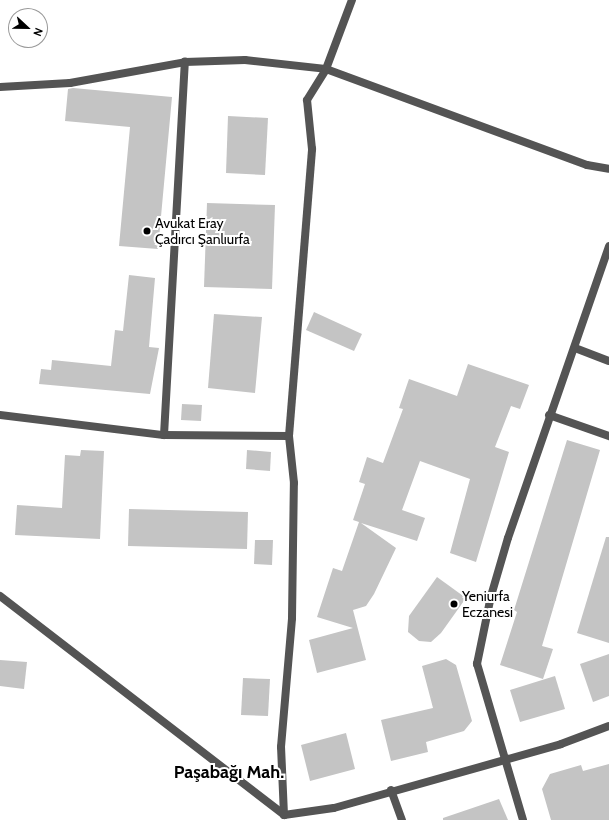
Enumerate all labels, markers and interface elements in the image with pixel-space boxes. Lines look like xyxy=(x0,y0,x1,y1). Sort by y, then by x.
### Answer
north arrow xyxy=(8,8,48,48)
text: N xyxy=(30,26,46,38)
place label: Avukat Eray Çadırcı Şanlıurfa xyxy=(155,215,250,248)
marker: Avukat Eray Çadırcı Şanlıurfa xyxy=(142,226,152,236)
place label: Yeniurfa Eczanesi xyxy=(462,588,513,620)
marker: Yeniurfa Eczanesi xyxy=(449,599,459,609)
district label: Paşabağı Mah. xyxy=(174,761,284,783)

